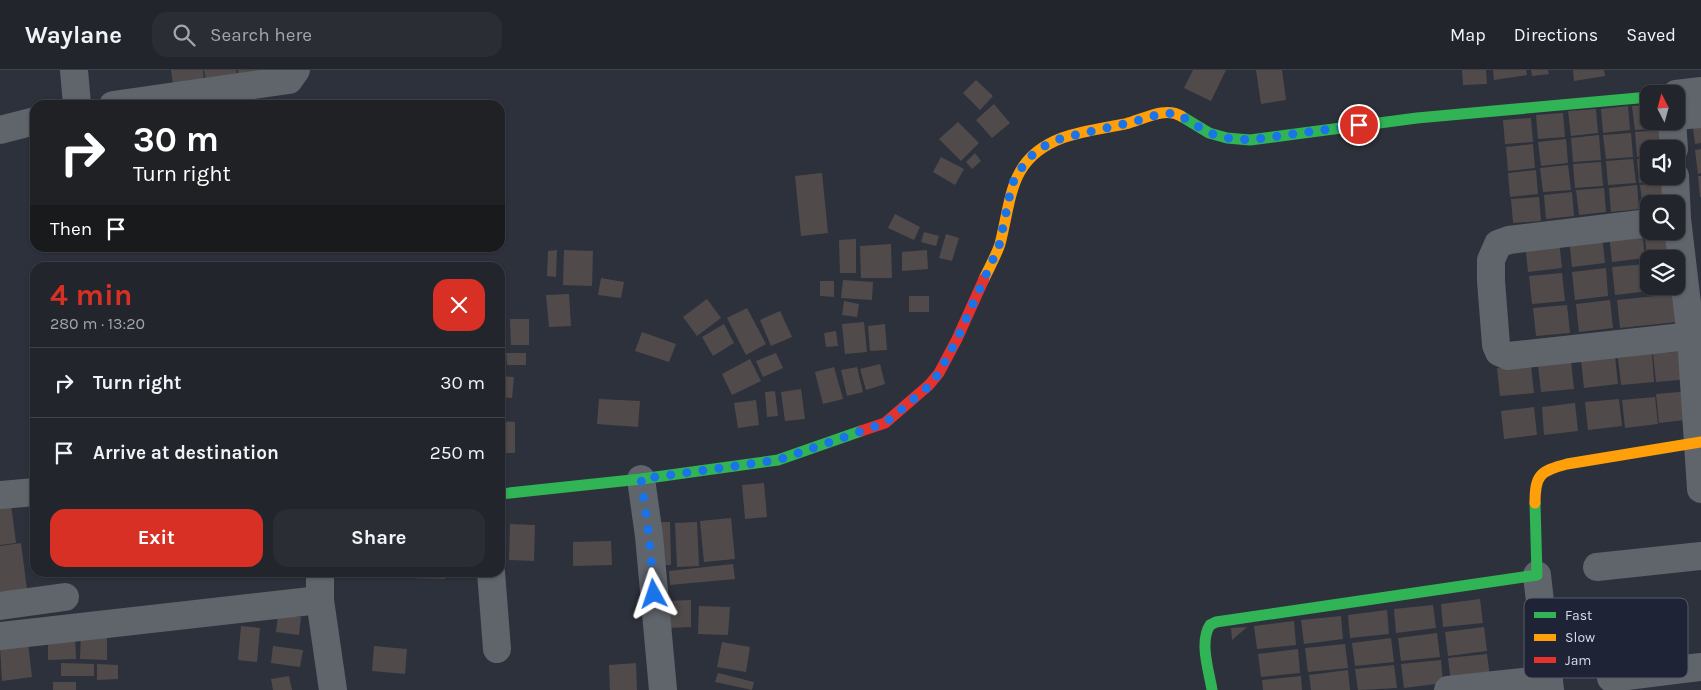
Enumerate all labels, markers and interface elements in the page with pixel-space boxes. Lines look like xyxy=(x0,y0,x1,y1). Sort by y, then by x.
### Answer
search box xyxy=(152,12,502,57)
text: Waylane xyxy=(25,21,122,49)
icon: search xyxy=(170,21,198,49)
text: Search here xyxy=(210,24,312,46)
text: Map xyxy=(1450,24,1486,46)
text: Directions xyxy=(1514,24,1598,46)
text: Saved xyxy=(1626,24,1676,46)
north arrow xyxy=(1640,85,1685,130)
map controls xyxy=(1640,85,1685,295)
pin xyxy=(1338,104,1380,146)
icon: arrive xyxy=(1345,111,1373,139)
text: 30 m xyxy=(133,119,219,160)
icon: right xyxy=(50,120,115,185)
button: sound xyxy=(1640,140,1685,185)
text: Turn right xyxy=(133,161,231,187)
button: search xyxy=(1640,195,1685,240)
icon: arrive xyxy=(102,215,130,243)
text: Then xyxy=(50,218,92,240)
button: layers xyxy=(1640,250,1685,295)
text: 4 min xyxy=(50,277,132,313)
button: close xyxy=(433,279,485,331)
text: 280 m · 13:20 xyxy=(50,314,145,333)
icon: right xyxy=(50,369,78,397)
text: Turn right xyxy=(93,372,182,394)
text: 30 m xyxy=(440,372,485,394)
icon: arrive xyxy=(50,439,78,467)
text: Arrive at destination xyxy=(93,442,279,464)
text: 250 m xyxy=(430,442,485,464)
button: Exit xyxy=(50,509,263,567)
button: Share xyxy=(273,509,485,567)
position arrow xyxy=(627,567,679,619)
legend xyxy=(1524,598,1688,678)
text: Fast xyxy=(1565,607,1592,624)
text: Slow xyxy=(1565,629,1595,646)
text: Jam xyxy=(1565,652,1591,669)

